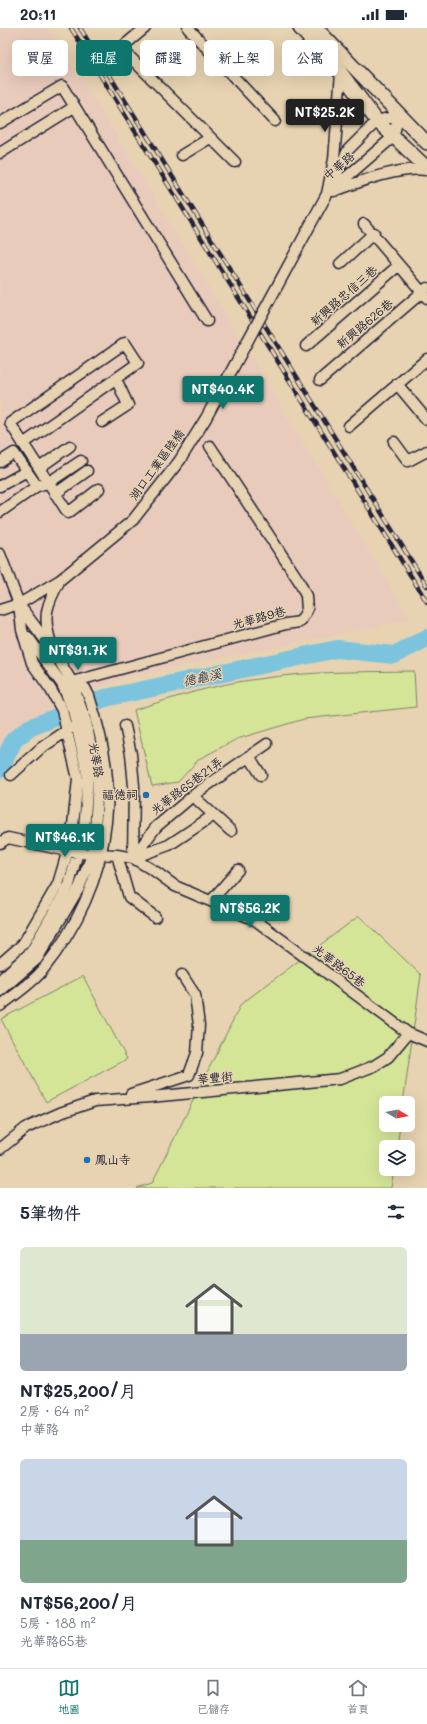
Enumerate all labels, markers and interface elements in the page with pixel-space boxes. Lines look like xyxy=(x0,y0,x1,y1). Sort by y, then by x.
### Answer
text: 20:11 xyxy=(20,4,56,24)
chip: 買屋 xyxy=(12,40,68,76)
chip: 租屋 xyxy=(76,40,132,76)
chip: 篩選 xyxy=(140,40,196,76)
chip: 新上架 xyxy=(204,40,274,76)
chip: 公寓 xyxy=(282,40,338,76)
pin: NT$25.2K xyxy=(284,99,366,133)
text: NT$25.2K xyxy=(295,103,355,120)
street label: 中華路 xyxy=(319,148,357,183)
street label: 新興路忠信三巷 xyxy=(306,262,380,329)
street label: 新興路626巷 xyxy=(333,295,396,352)
pin: NT$40.4K xyxy=(182,376,264,410)
text: NT$40.4K xyxy=(192,380,255,397)
street label: 湖口工業區陸橋 xyxy=(125,426,187,503)
street label: 光華路9巷 xyxy=(230,602,287,632)
pin: NT$31.7K xyxy=(37,637,119,671)
text: NT$31.7K xyxy=(49,641,107,658)
water label: 德龜溪 xyxy=(181,664,224,689)
street label: 光華路 xyxy=(86,741,108,779)
street label: 光華路65巷21弄 xyxy=(147,753,226,818)
place label: 福德祠 xyxy=(102,786,138,802)
marker: 福德祠 xyxy=(141,790,151,800)
pin: NT$46.1K xyxy=(24,824,106,858)
text: NT$46.1K xyxy=(35,828,95,845)
pin: NT$56.2K xyxy=(209,895,291,929)
text: NT$56.2K xyxy=(220,899,280,916)
street label: 光華路65巷 xyxy=(310,940,369,990)
street label: 華豐街 xyxy=(196,1067,234,1087)
north arrow xyxy=(379,1096,415,1132)
map controls xyxy=(379,1096,415,1176)
button: layers xyxy=(379,1140,415,1176)
place label: 鳳山寺 xyxy=(95,1151,131,1167)
marker: 鳳山寺 xyxy=(82,1155,92,1165)
text: 5筆物件 xyxy=(20,1201,81,1223)
icon: filters xyxy=(385,1201,407,1223)
icon: home xyxy=(178,1273,250,1345)
text: NT$25,200/月 xyxy=(20,1379,136,1401)
text: 2房 · 64 m² xyxy=(20,1402,89,1419)
text: 中華路 xyxy=(20,1420,59,1437)
icon: home xyxy=(178,1485,250,1557)
text: NT$56,200/月 xyxy=(20,1591,137,1613)
text: 5房 · 188 m² xyxy=(20,1614,96,1631)
text: 光華路65巷 xyxy=(20,1632,87,1649)
tab: 地圖 xyxy=(58,1677,80,1716)
tab: 已儲存 xyxy=(197,1677,230,1716)
tab: 首頁 xyxy=(347,1677,369,1716)

